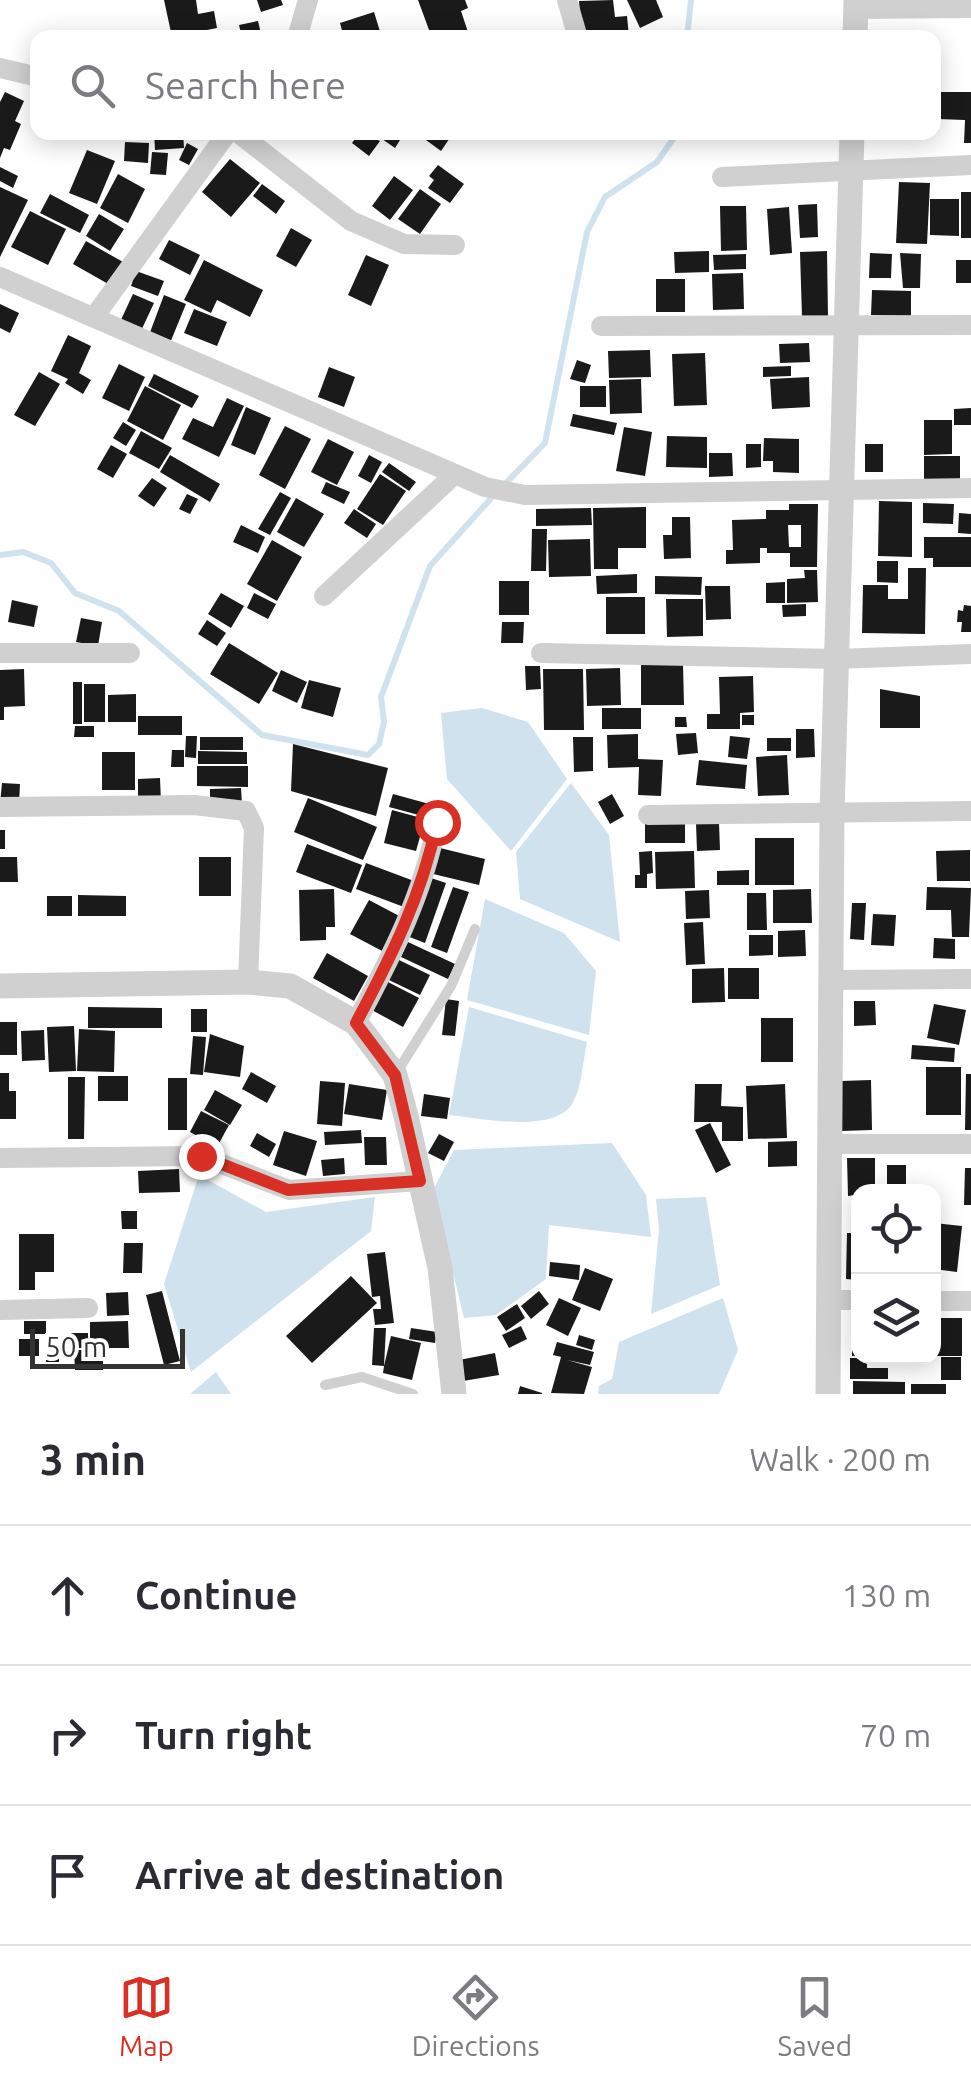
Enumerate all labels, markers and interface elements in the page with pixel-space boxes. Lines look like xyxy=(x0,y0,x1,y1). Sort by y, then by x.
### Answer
search box xyxy=(30,30,941,140)
icon: search xyxy=(65,58,120,113)
text: Search here xyxy=(145,64,346,106)
route start xyxy=(415,800,461,846)
route end xyxy=(179,1134,225,1180)
map controls xyxy=(851,1184,941,1364)
button: locate xyxy=(851,1184,941,1274)
button: layers xyxy=(851,1274,941,1364)
scale bar xyxy=(30,1324,185,1368)
text: 50 m xyxy=(45,1331,107,1362)
text: 3 min xyxy=(40,1436,146,1483)
text: Walk · 200 m xyxy=(749,1441,931,1477)
icon: ahead xyxy=(40,1568,95,1623)
text: Continue xyxy=(135,1574,297,1616)
text: 130 m xyxy=(842,1577,931,1613)
icon: right xyxy=(40,1708,95,1763)
text: Turn right xyxy=(135,1714,312,1756)
text: 70 m xyxy=(860,1717,931,1753)
icon: arrive xyxy=(40,1848,95,1903)
text: Arrive at destination xyxy=(135,1854,504,1896)
tab: Map xyxy=(119,1970,174,2061)
tab: Directions xyxy=(412,1970,540,2061)
tab: Saved xyxy=(778,1970,852,2061)

